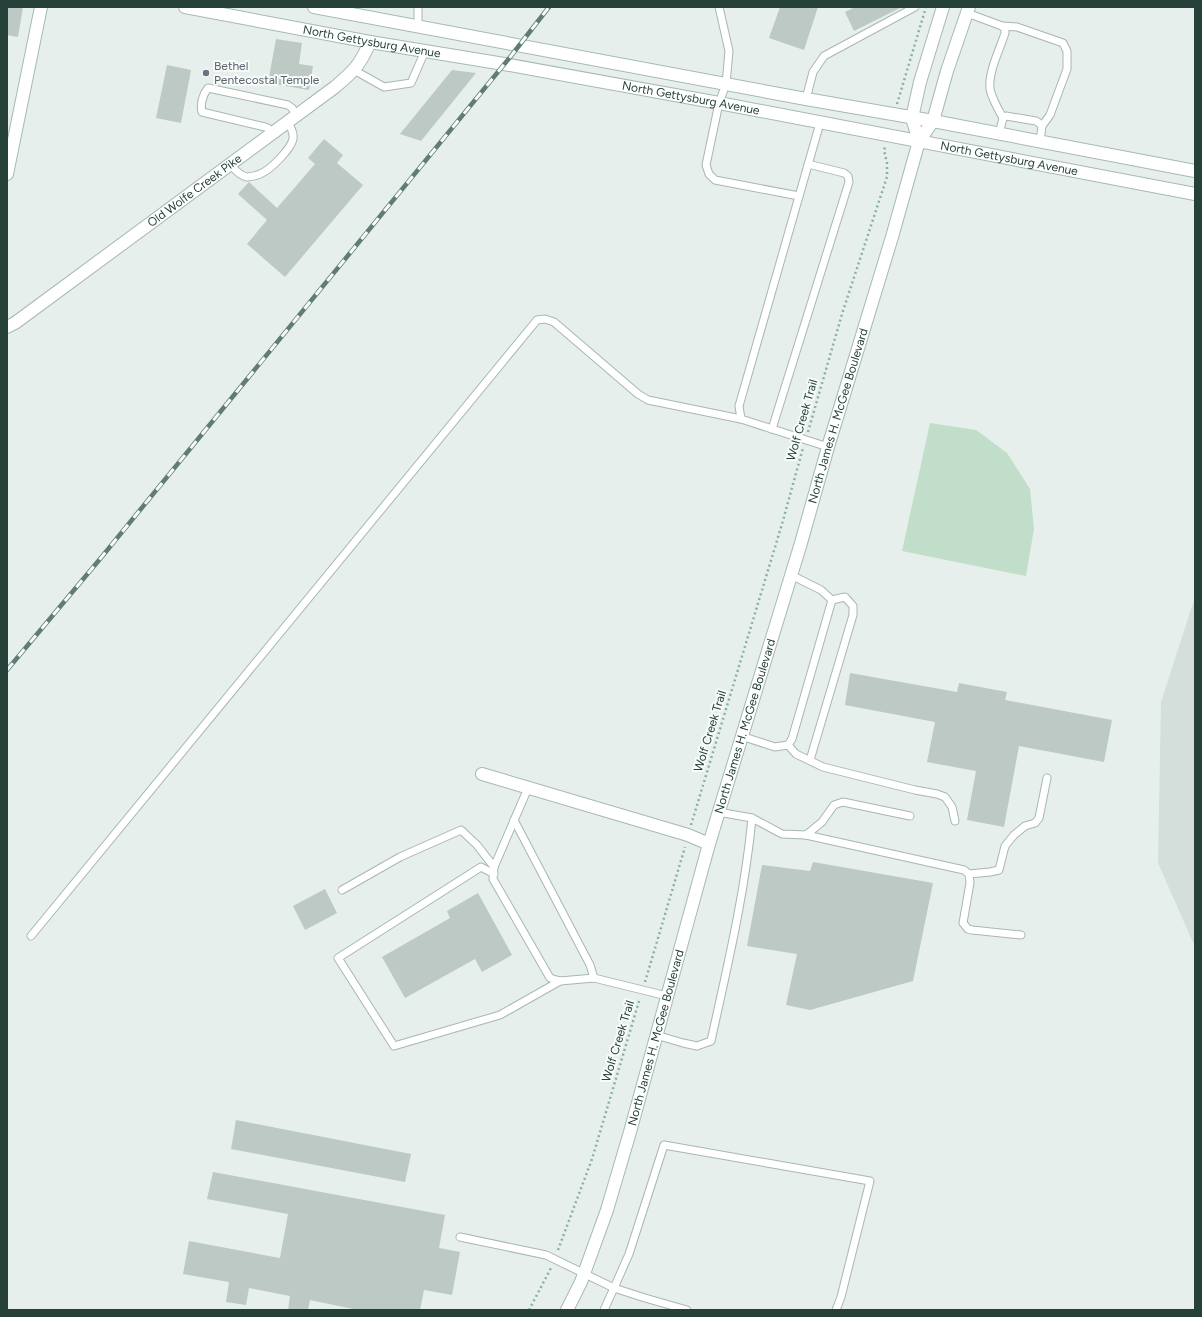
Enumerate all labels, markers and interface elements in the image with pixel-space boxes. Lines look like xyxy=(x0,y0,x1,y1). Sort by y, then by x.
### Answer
street label: North Gettysburg Avenue xyxy=(302,22,442,61)
place label: Bethel Pentecostal Temple xyxy=(214,59,320,87)
marker: Bethel Pentecostal Temple xyxy=(201,68,211,78)
street label: North Gettysburg Avenue xyxy=(621,79,761,118)
street label: North Gettysburg Avenue xyxy=(939,138,1080,179)
street label: Old Wolfe Creek Pike xyxy=(145,151,245,230)
street label: North James H. McGee Boulevard xyxy=(805,327,871,505)
street label: Wolf Creek Trail xyxy=(784,378,820,462)
street label: North James H. McGee Boulevard xyxy=(712,637,778,815)
street label: Wolf Creek Trail xyxy=(691,689,729,773)
street label: North James H. McGee Boulevard xyxy=(625,948,687,1127)
street label: Wolf Creek Trail xyxy=(599,999,637,1083)

